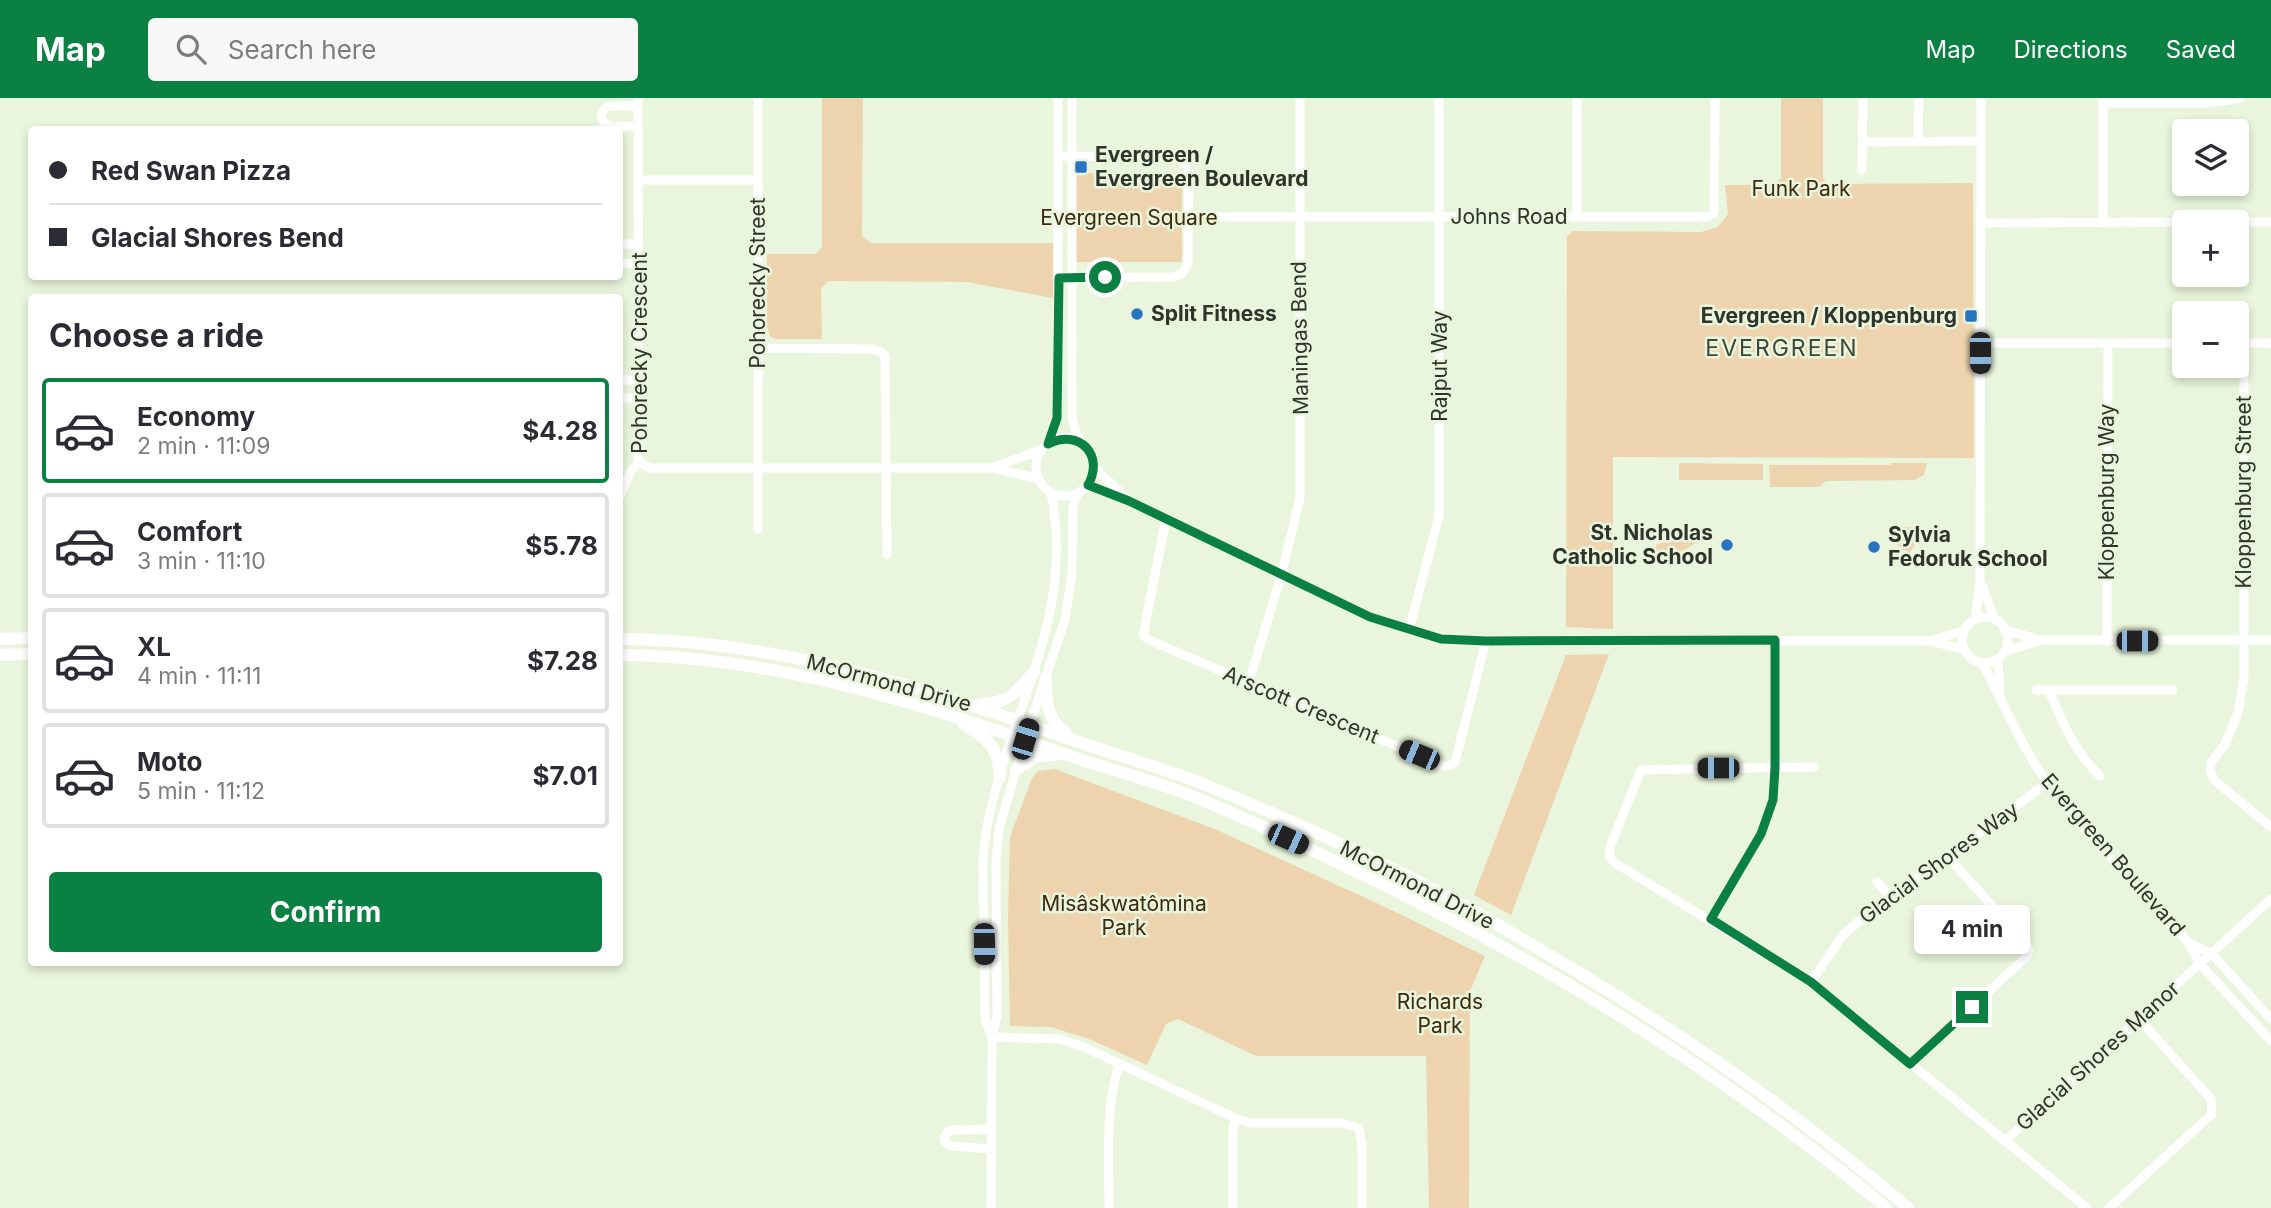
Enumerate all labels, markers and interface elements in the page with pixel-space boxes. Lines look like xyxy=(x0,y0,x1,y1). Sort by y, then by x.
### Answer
search box xyxy=(148,18,638,81)
text: Map xyxy=(35,29,106,69)
icon: search xyxy=(172,30,210,68)
text: Search here xyxy=(228,34,376,65)
text: Map xyxy=(1926,35,1975,64)
text: Directions xyxy=(2013,35,2128,64)
text: Saved xyxy=(2166,35,2236,64)
map controls xyxy=(2172,119,2249,378)
button: layers xyxy=(2172,119,2249,196)
place label: Evergreen / Evergreen Boulevard xyxy=(1095,142,1308,191)
text: Red Swan Pizza xyxy=(91,155,291,186)
marker: Evergreen / Evergreen Boulevard xyxy=(1073,159,1089,175)
park label: Funk Park xyxy=(1752,176,1851,201)
street label: Pohorecky Street xyxy=(745,197,770,369)
street label: Johns Road xyxy=(1450,204,1568,229)
park label: Evergreen Square xyxy=(1040,205,1218,230)
button: + xyxy=(2172,210,2249,287)
text: Glacial Shores Bend xyxy=(91,222,344,253)
street label: Pohorecky Crescent xyxy=(627,252,652,454)
route start xyxy=(1089,261,1121,293)
street label: Maningas Bend xyxy=(1286,261,1313,415)
place label: Split Fitness xyxy=(1151,301,1277,326)
button: − xyxy=(2172,301,2249,378)
place label: Evergreen / Kloppenburg xyxy=(1701,303,1957,328)
marker: Split Fitness xyxy=(1129,306,1145,322)
marker: Evergreen / Kloppenburg xyxy=(1963,308,1979,324)
street label: Rajput Way xyxy=(1427,310,1452,422)
text: Choose a ride xyxy=(49,316,264,355)
car xyxy=(1970,332,1991,374)
district label: EVERGREEN xyxy=(1705,334,1859,362)
street label: Kloppenburg Street xyxy=(2231,395,2256,589)
icon: car xyxy=(53,399,116,462)
text: Economy xyxy=(137,401,255,432)
street label: Kloppenburg Way xyxy=(2094,403,2119,580)
text: $4.28 xyxy=(522,415,598,446)
text: 2 min · 11:09 xyxy=(137,432,270,460)
icon: car xyxy=(53,514,116,577)
text: Comfort xyxy=(137,516,242,547)
place label: St. Nicholas Catholic School xyxy=(1552,520,1713,569)
place label: Sylvia Fedoruk School xyxy=(1888,522,2048,571)
text: $5.78 xyxy=(525,530,598,561)
marker: St. Nicholas Catholic School xyxy=(1719,537,1735,553)
marker: Sylvia Fedoruk School xyxy=(1866,539,1882,555)
text: 3 min · 11:10 xyxy=(137,547,266,575)
icon: car xyxy=(53,629,116,692)
text: XL xyxy=(137,631,171,662)
car xyxy=(2117,631,2159,652)
text: $7.28 xyxy=(527,645,598,676)
street label: McOrmond Drive xyxy=(804,649,974,717)
street label: Arscott Crescent xyxy=(1219,660,1383,749)
text: 4 min · 11:11 xyxy=(137,662,261,690)
car xyxy=(1009,716,1042,762)
car xyxy=(1396,737,1443,773)
icon: car xyxy=(53,744,116,807)
text: Moto xyxy=(137,746,202,777)
car xyxy=(1698,758,1740,779)
text: $7.01 xyxy=(532,760,598,791)
street label: Evergreen Boulevard xyxy=(2036,768,2191,941)
text: 5 min · 11:12 xyxy=(137,777,265,805)
street label: Glacial Shores Way xyxy=(1854,796,2023,929)
car xyxy=(1265,821,1312,857)
street label: McOrmond Drive xyxy=(1336,835,1498,934)
button: Confirm xyxy=(49,872,602,952)
park label: Misâskwatômina Park xyxy=(1041,891,1207,940)
callout: 4 min xyxy=(1914,906,2030,954)
text: 4 min xyxy=(1941,915,2003,943)
car xyxy=(974,923,995,965)
street label: Glacial Shores Manor xyxy=(2011,976,2185,1136)
park label: Richards Park xyxy=(1397,989,1483,1038)
route end xyxy=(1956,991,1988,1023)

